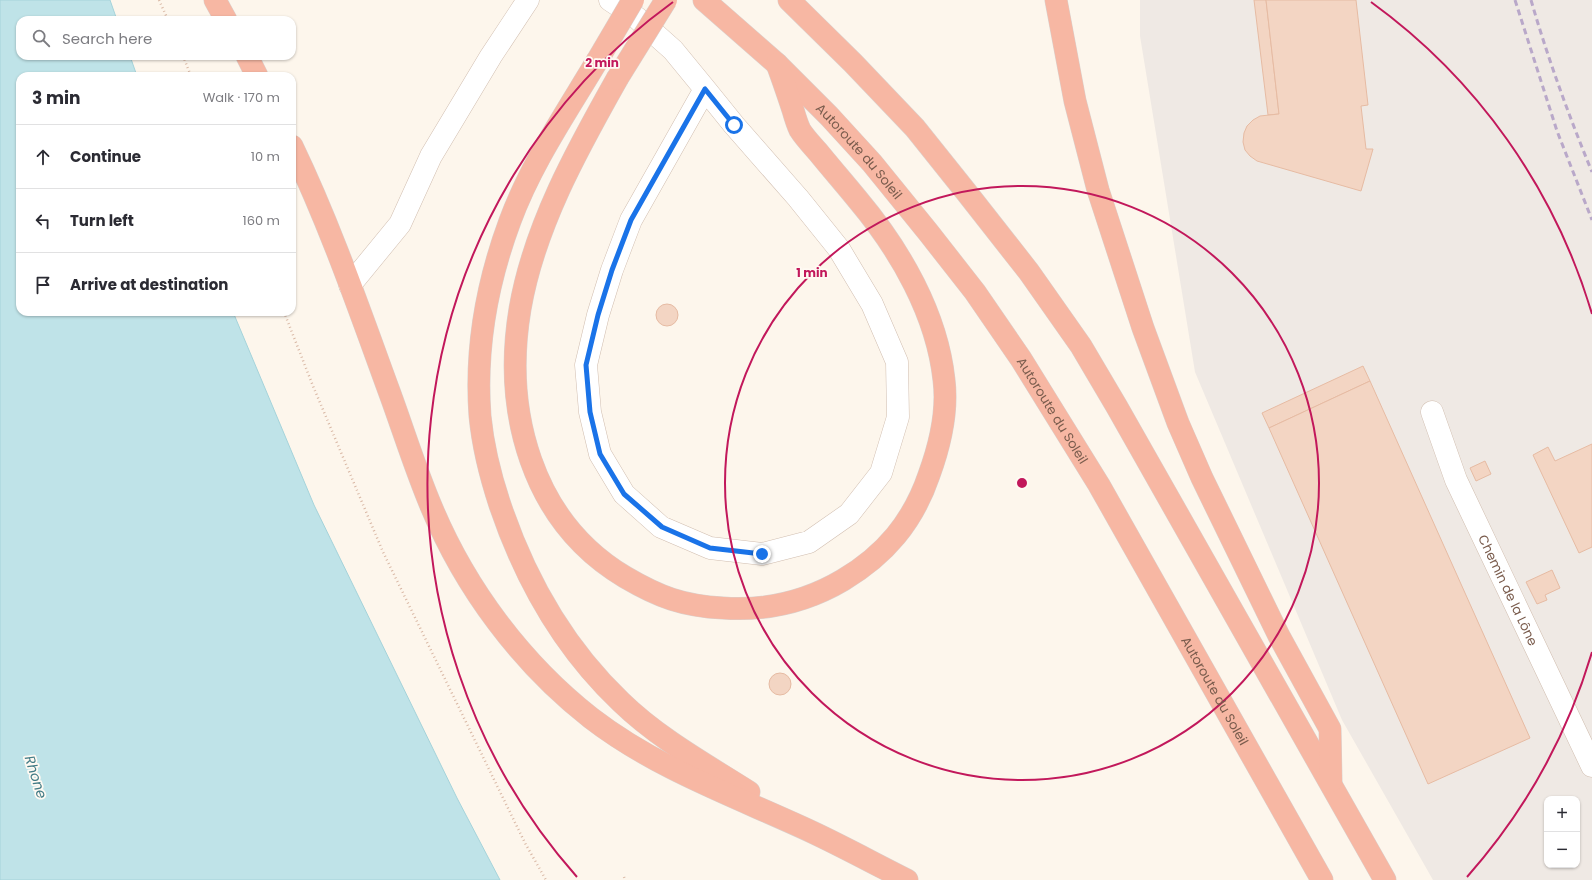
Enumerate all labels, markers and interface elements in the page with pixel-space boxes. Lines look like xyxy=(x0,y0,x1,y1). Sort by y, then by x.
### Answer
search box xyxy=(16,16,296,60)
icon: search xyxy=(30,27,52,49)
text: Search here xyxy=(62,28,152,49)
text: 2 min xyxy=(585,54,619,71)
text: 3 min xyxy=(32,86,80,110)
text: Walk · 170 m xyxy=(203,88,280,107)
street label: Autoroute du Soleil xyxy=(812,99,907,203)
route start xyxy=(725,116,743,134)
icon: ahead xyxy=(32,146,54,168)
text: Continue xyxy=(70,146,141,167)
text: 10 m xyxy=(251,147,280,166)
icon: left xyxy=(32,210,54,232)
text: Turn left xyxy=(70,210,134,231)
text: 160 m xyxy=(243,211,280,230)
text: 1 min xyxy=(796,264,828,281)
icon: arrive xyxy=(32,274,54,296)
text: Arrive at destination xyxy=(70,274,228,295)
street label: Autoroute du Soleil xyxy=(1013,353,1093,467)
centre of rings xyxy=(1015,476,1029,490)
street label: Chemin de la Lône xyxy=(1474,531,1543,649)
route end xyxy=(753,545,771,563)
street label: Autoroute du Soleil xyxy=(1177,633,1253,749)
water label: Rhone xyxy=(20,753,52,801)
map controls xyxy=(1544,796,1580,868)
button: + xyxy=(1544,796,1580,832)
button: − xyxy=(1544,832,1580,868)

